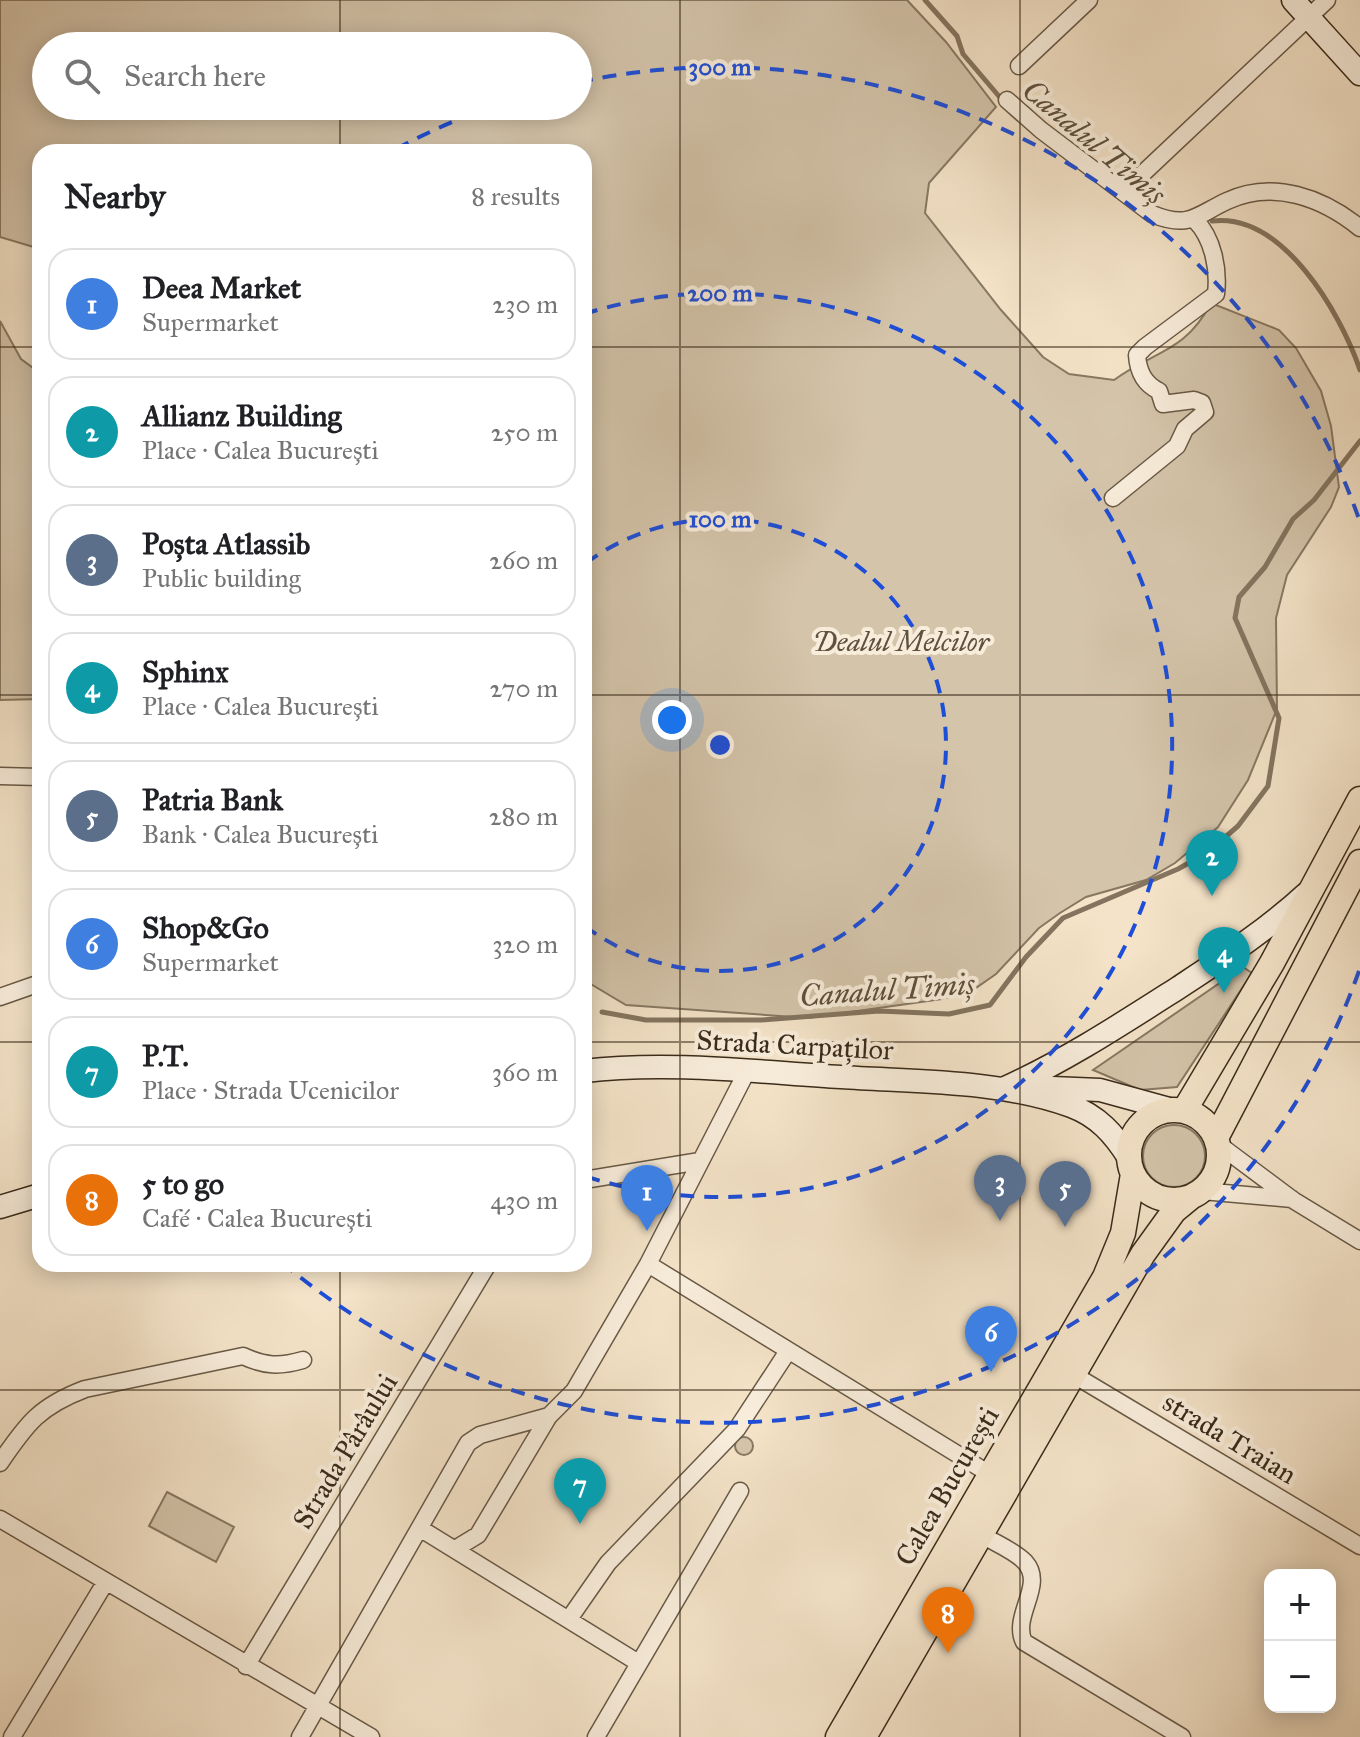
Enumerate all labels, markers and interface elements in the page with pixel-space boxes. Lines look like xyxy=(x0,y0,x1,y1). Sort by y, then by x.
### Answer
search box xyxy=(32,32,592,120)
text: 300 m xyxy=(689,52,752,82)
icon: search xyxy=(60,54,104,98)
text: Search here xyxy=(124,58,266,94)
water label: Canalul Timiș xyxy=(1015,72,1174,213)
text: Nearby xyxy=(64,176,166,217)
text: 8 results xyxy=(471,180,560,212)
text: Deea Market xyxy=(142,270,301,306)
text: 200 m xyxy=(687,278,753,308)
text: 1 xyxy=(87,288,97,320)
text: 230 m xyxy=(492,288,558,320)
text: Supermarket xyxy=(142,306,279,338)
text: Allianz Building xyxy=(142,398,342,434)
text: 2 xyxy=(86,416,98,448)
text: 250 m xyxy=(491,416,558,448)
text: Place · Calea București xyxy=(142,434,379,466)
text: 100 m xyxy=(689,504,752,534)
text: Poșta Atlassib xyxy=(142,526,310,562)
text: 3 xyxy=(87,544,97,576)
text: 260 m xyxy=(489,544,558,576)
text: Public building xyxy=(142,562,301,594)
park label: Dealul Melcilor xyxy=(813,624,991,659)
text: Sphinx xyxy=(142,654,229,690)
text: 4 xyxy=(85,672,99,704)
text: 270 m xyxy=(489,672,558,704)
text: Place · Calea București xyxy=(142,690,379,722)
your location xyxy=(652,700,692,740)
centre of rings xyxy=(706,731,734,759)
text: Patria Bank xyxy=(142,782,283,818)
text: 5 xyxy=(86,800,98,832)
text: 280 m xyxy=(489,800,558,832)
text: Bank · Calea București xyxy=(142,818,378,850)
pin: 2 xyxy=(1186,830,1238,896)
text: Shop&Go xyxy=(142,910,269,946)
pin: 4 xyxy=(1198,927,1250,993)
text: 6 xyxy=(85,928,99,960)
text: 320 m xyxy=(492,928,558,960)
text: Supermarket xyxy=(142,946,279,978)
water label: Canalul Timiș xyxy=(798,966,977,1014)
street label: Strada Carpaților xyxy=(696,1022,895,1068)
text: P.T. xyxy=(142,1038,189,1074)
text: 7 xyxy=(85,1056,99,1088)
text: 360 m xyxy=(492,1056,558,1088)
text: Place · Strada Ucenicilor xyxy=(142,1074,399,1106)
pin: 3 xyxy=(974,1155,1026,1221)
pin: 5 xyxy=(1039,1161,1091,1227)
pin: 1 xyxy=(621,1165,673,1231)
text: 5 to go xyxy=(142,1166,224,1202)
text: 8 xyxy=(85,1184,99,1216)
text: 430 m xyxy=(491,1184,558,1216)
text: Café · Calea București xyxy=(142,1202,372,1234)
pin: 6 xyxy=(965,1306,1017,1372)
street label: Strada Pârâului xyxy=(285,1367,405,1535)
street label: strada Traian xyxy=(1157,1384,1303,1492)
street label: Calea București xyxy=(887,1400,1007,1572)
pin: 7 xyxy=(554,1458,606,1524)
map controls xyxy=(1264,1569,1336,1713)
button: + xyxy=(1264,1569,1336,1641)
pin: 8 xyxy=(922,1587,974,1653)
button: − xyxy=(1264,1641,1336,1713)

